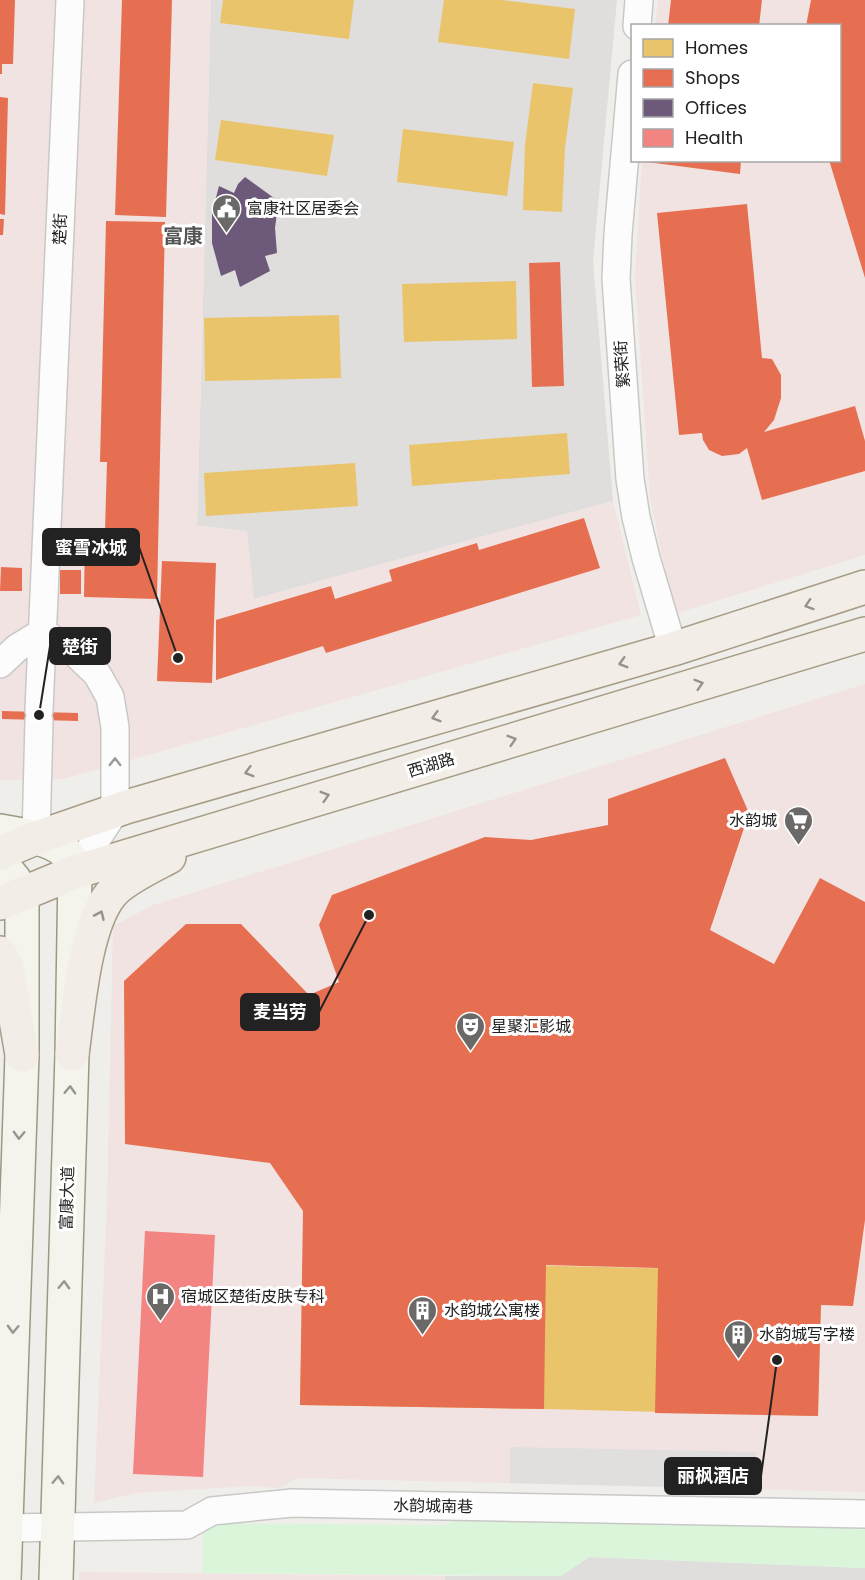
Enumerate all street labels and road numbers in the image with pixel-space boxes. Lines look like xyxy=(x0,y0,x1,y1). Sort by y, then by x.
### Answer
street label: 楚街 xyxy=(48,213,72,245)
street label: 繁荣街 xyxy=(609,339,635,389)
street label: 西湖路 xyxy=(405,747,457,783)
street label: 富康大道 xyxy=(54,1166,80,1230)
street label: 水韵城南巷 xyxy=(393,1494,473,1518)

